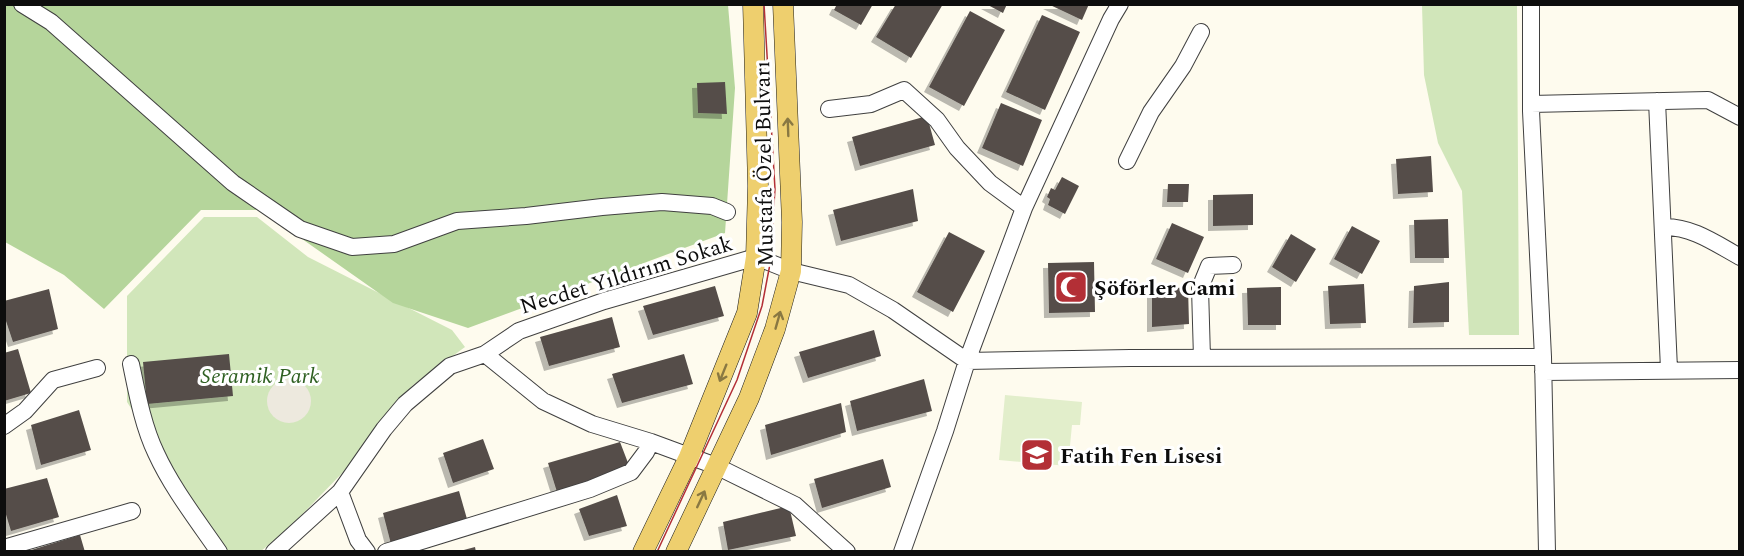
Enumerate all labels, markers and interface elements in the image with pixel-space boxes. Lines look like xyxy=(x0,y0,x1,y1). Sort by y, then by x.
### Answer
street label: Mustafa Özel Bulvarı xyxy=(746,61,783,267)
one-way arrow xyxy=(782,117,794,137)
street label: Necdet Yıldırım Sokak xyxy=(516,227,737,324)
mosque icon: Şöförler Cami xyxy=(1053,269,1089,305)
place label: Şöförler Cami xyxy=(1094,272,1235,305)
one-way arrow xyxy=(772,311,784,330)
park label: Seramik Park xyxy=(200,360,320,393)
one-way arrow xyxy=(717,363,728,381)
school or university icon: Fatih Fen Lisesi xyxy=(1019,437,1055,473)
place label: Fatih Fen Lisesi xyxy=(1060,440,1222,473)
one-way arrow xyxy=(695,490,707,508)

